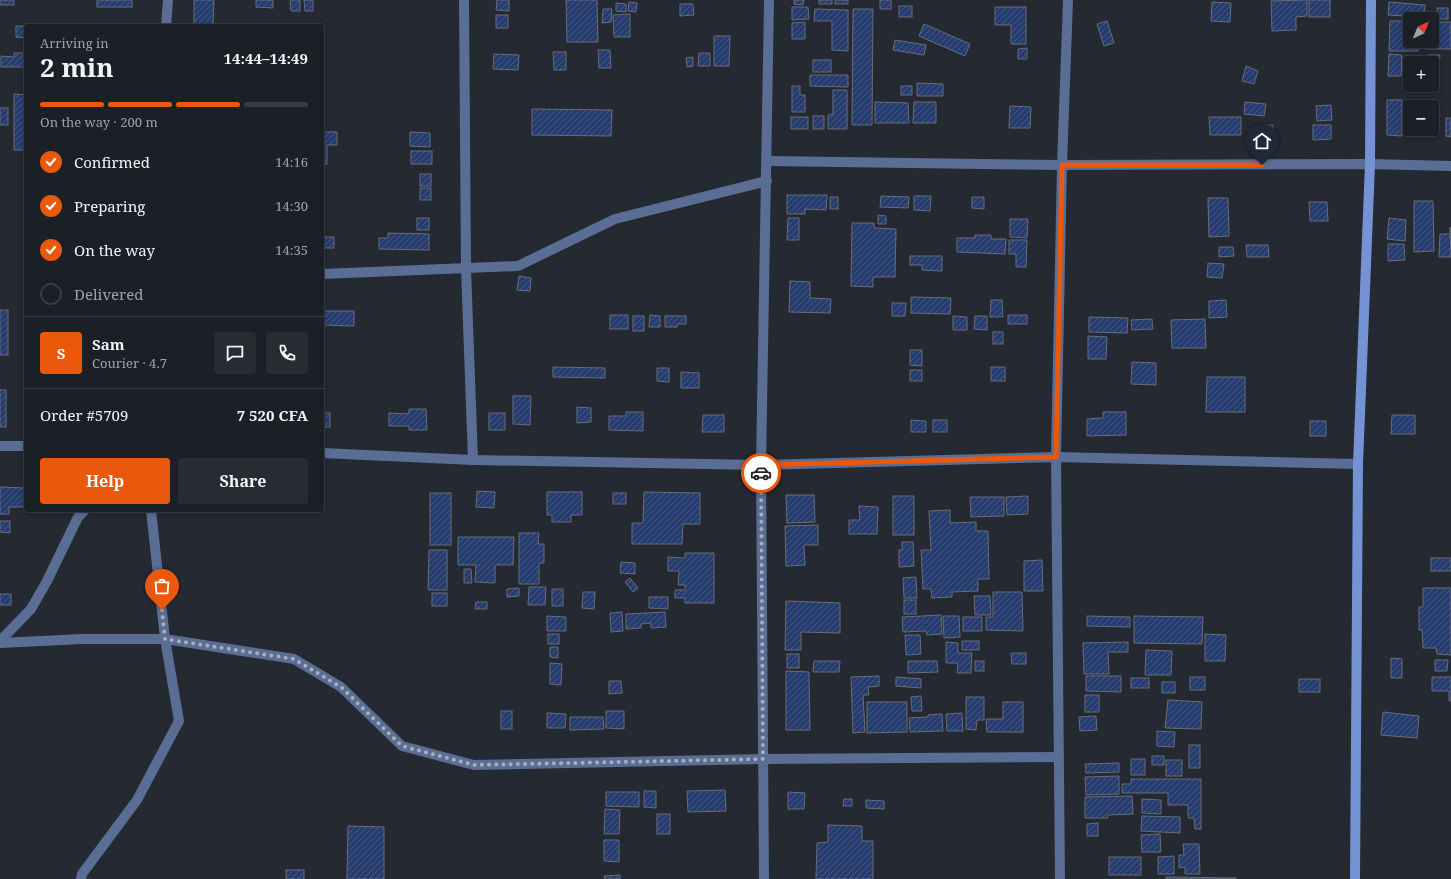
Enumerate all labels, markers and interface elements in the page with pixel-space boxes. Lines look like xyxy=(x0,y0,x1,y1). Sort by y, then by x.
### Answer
north arrow xyxy=(1403,12,1439,48)
map controls xyxy=(1403,12,1439,136)
text: Arriving in xyxy=(40,34,109,52)
text: 14:44–14:49 xyxy=(224,48,308,68)
text: 2 min xyxy=(40,49,114,85)
button: + xyxy=(1403,56,1439,92)
button: − xyxy=(1403,100,1439,136)
text: On the way · 200 m xyxy=(40,113,158,131)
pin xyxy=(1245,124,1279,165)
icon: home xyxy=(1251,130,1273,152)
icon: check xyxy=(40,151,62,173)
text: Confirmed xyxy=(74,152,150,172)
text: 14:16 xyxy=(275,153,308,171)
icon: check xyxy=(40,195,62,217)
text: Preparing xyxy=(74,196,145,216)
text: 14:30 xyxy=(275,197,308,215)
icon: check xyxy=(40,239,62,261)
text: On the way xyxy=(74,240,155,260)
text: 14:35 xyxy=(275,241,308,259)
text: Delivered xyxy=(74,284,143,304)
button: chat xyxy=(214,332,256,374)
button: phone xyxy=(266,332,308,374)
text: Sam xyxy=(92,334,124,354)
text: S xyxy=(57,343,65,363)
text: Courier · 4.7 xyxy=(92,354,167,372)
text: Order #5709 xyxy=(40,405,128,425)
text: 7 520 CFA xyxy=(237,405,308,425)
courier xyxy=(741,453,781,493)
button: Help xyxy=(40,458,170,504)
button: Share xyxy=(178,458,308,504)
icon: car xyxy=(750,462,772,484)
pin xyxy=(145,569,179,610)
icon: bag xyxy=(151,575,173,597)

